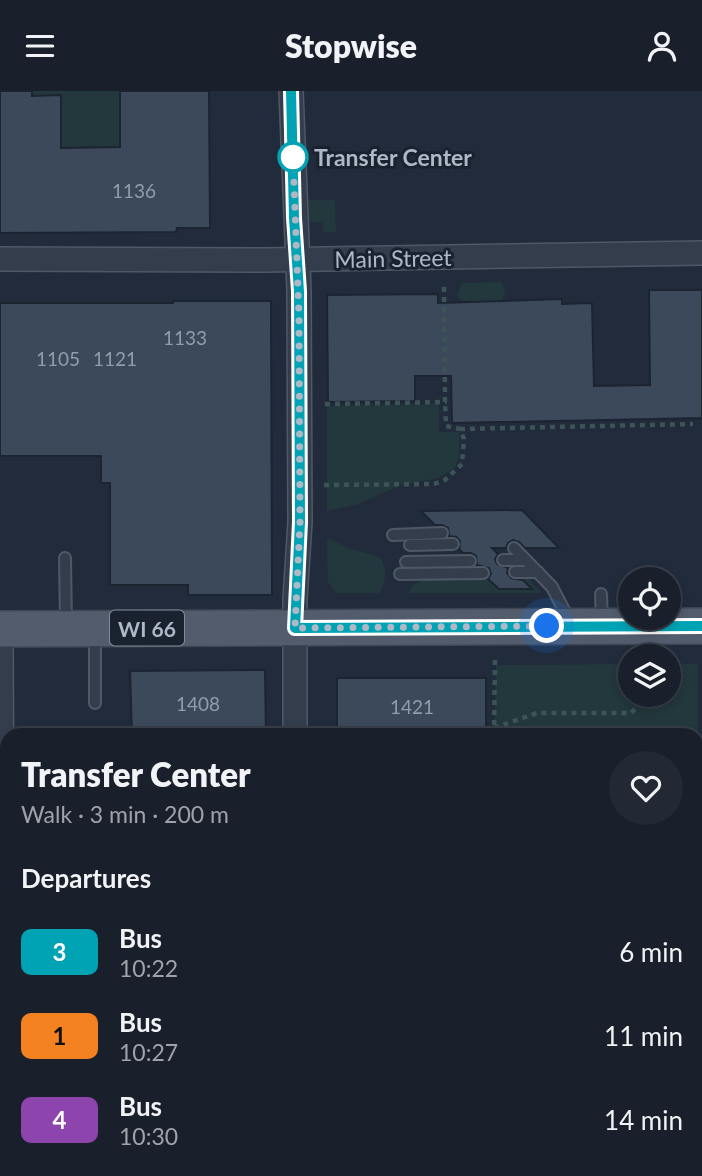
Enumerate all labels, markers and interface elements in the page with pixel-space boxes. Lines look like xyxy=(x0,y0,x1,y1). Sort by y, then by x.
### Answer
text: Stopwise xyxy=(285,26,417,65)
icon: menu xyxy=(21,27,59,65)
icon: person xyxy=(643,27,681,65)
marker: Transfer Center xyxy=(278,142,308,172)
place label: Transfer Center xyxy=(314,143,472,171)
house number: 1136 xyxy=(112,179,156,202)
street label: Main Street xyxy=(334,243,453,273)
house number: 1133 xyxy=(163,326,207,349)
house number: 1105 xyxy=(36,347,80,370)
house number: 1121 xyxy=(93,347,137,370)
map controls xyxy=(618,567,681,707)
button: locate xyxy=(618,567,681,630)
your location xyxy=(529,608,564,643)
road number: WI 66 xyxy=(110,611,184,645)
button: layers xyxy=(618,644,681,707)
house number: 1408 xyxy=(176,692,220,715)
house number: 1421 xyxy=(390,695,434,718)
button: heart xyxy=(609,751,683,825)
text: Transfer Center xyxy=(21,754,251,794)
text: Walk · 3 min · 200 m xyxy=(21,800,229,828)
text: Departures xyxy=(21,862,151,894)
text: Bus xyxy=(119,922,162,954)
text: 6 min xyxy=(619,936,683,968)
text: 3 xyxy=(53,937,66,966)
text: 10:22 xyxy=(119,954,178,982)
text: Bus xyxy=(119,1006,162,1038)
text: 11 min xyxy=(604,1020,683,1052)
text: 1 xyxy=(53,1021,66,1050)
text: 10:27 xyxy=(119,1038,178,1066)
text: Bus xyxy=(119,1090,162,1122)
text: 14 min xyxy=(604,1104,683,1136)
text: 4 xyxy=(53,1105,66,1134)
text: 10:30 xyxy=(119,1122,178,1150)

